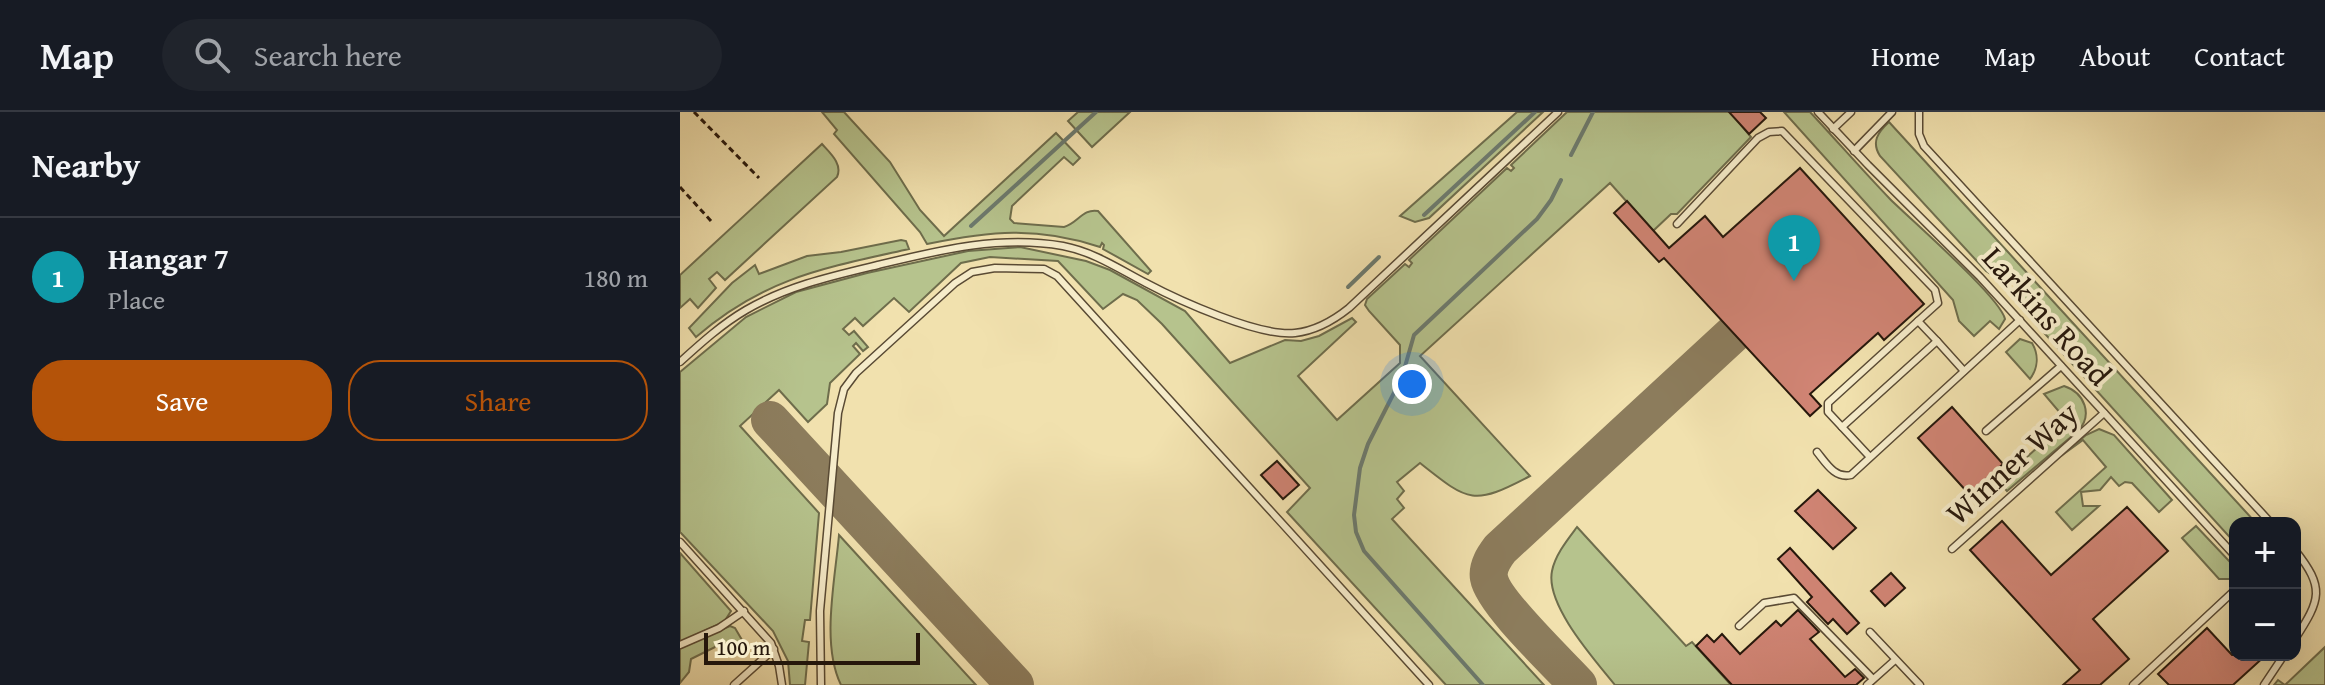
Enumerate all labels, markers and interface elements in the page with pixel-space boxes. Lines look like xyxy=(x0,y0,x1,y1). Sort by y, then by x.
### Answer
search box xyxy=(162,19,722,91)
text: Map xyxy=(40,27,114,83)
icon: search xyxy=(190,33,234,77)
text: Search here xyxy=(254,33,402,77)
text: Home xyxy=(1871,35,1940,76)
text: Map xyxy=(1984,35,2036,76)
text: About xyxy=(2080,35,2150,76)
text: Contact xyxy=(2194,35,2285,76)
text: Nearby xyxy=(32,140,141,189)
pin: 1 xyxy=(1768,215,1820,281)
street label: Larkins Road xyxy=(1972,235,2123,396)
text: Hangar 7 xyxy=(108,236,229,280)
text: 1 xyxy=(51,258,65,297)
text: 180 m xyxy=(583,258,648,297)
text: Place xyxy=(108,280,165,319)
button: Save xyxy=(32,360,332,441)
button: Share xyxy=(348,360,648,441)
your location xyxy=(1392,364,1432,404)
street label: Winner Way xyxy=(1935,390,2089,535)
map controls xyxy=(2229,517,2301,661)
button: + xyxy=(2229,517,2301,589)
button: − xyxy=(2229,589,2301,661)
scale bar xyxy=(704,629,920,665)
text: 100 m xyxy=(716,631,771,663)

